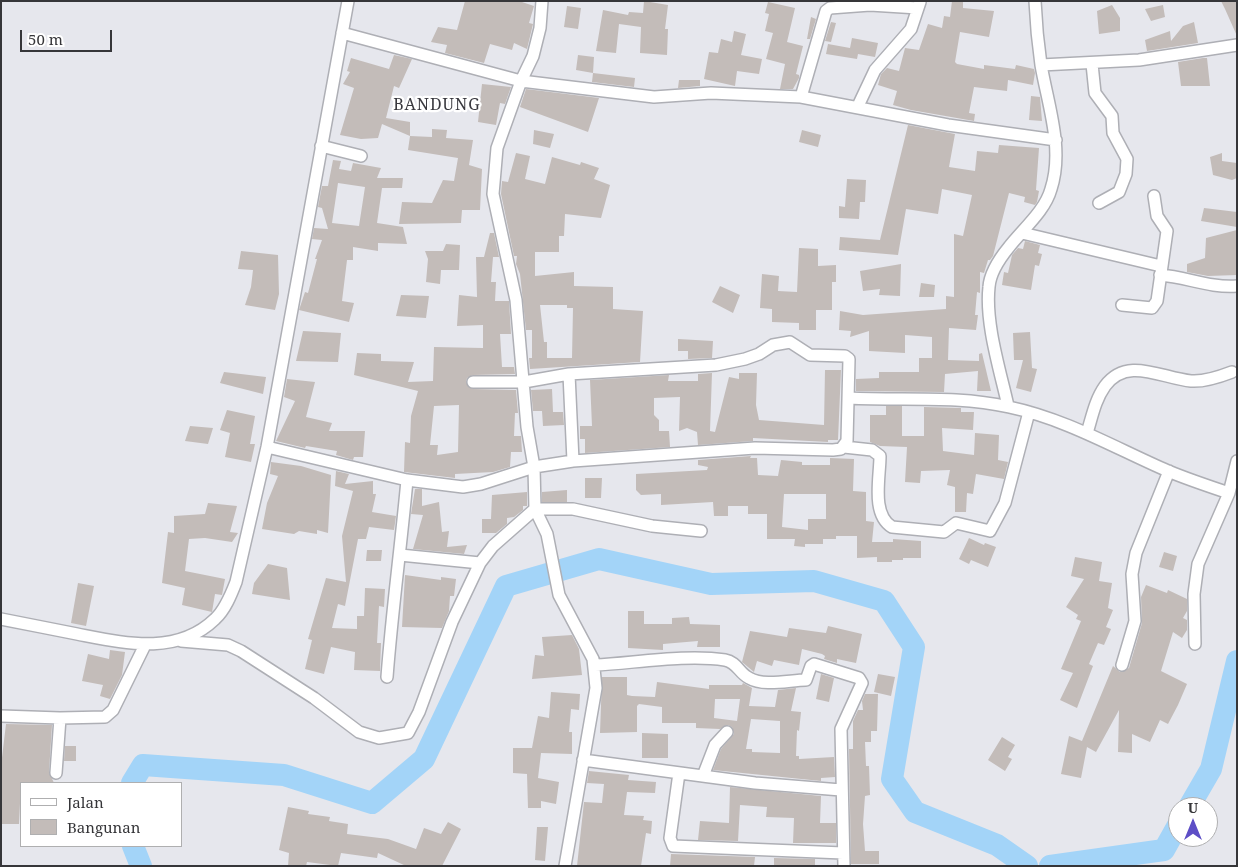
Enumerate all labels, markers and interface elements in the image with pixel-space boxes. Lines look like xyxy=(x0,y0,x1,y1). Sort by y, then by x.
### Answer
scale bar xyxy=(22,20,115,52)
text: 50 m xyxy=(28,29,63,49)
district label: BANDUNG xyxy=(392,95,482,115)
legend xyxy=(20,782,182,847)
text: Jalan xyxy=(67,792,104,812)
north arrow xyxy=(1168,797,1218,847)
text: U xyxy=(1188,798,1198,817)
text: Bangunan xyxy=(67,817,140,837)

